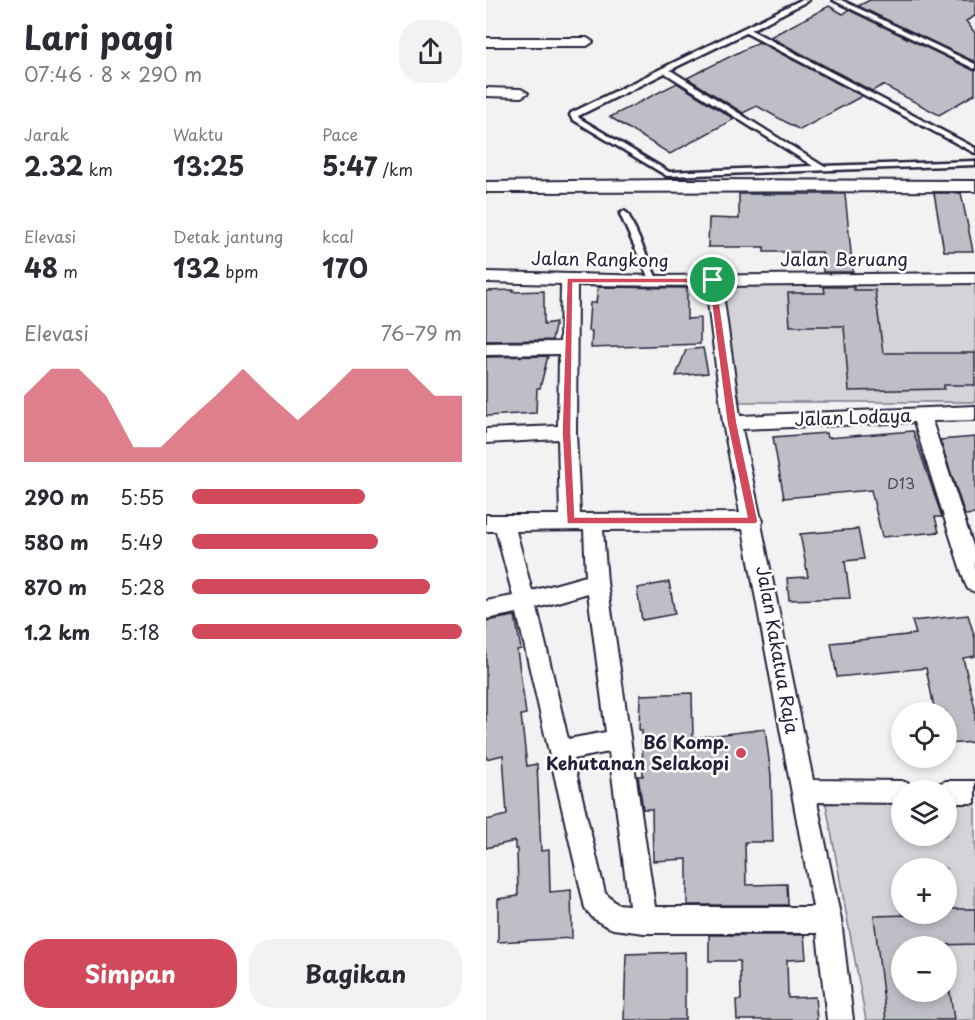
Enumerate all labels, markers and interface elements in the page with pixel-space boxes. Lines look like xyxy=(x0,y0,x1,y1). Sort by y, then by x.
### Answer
text: Lari pagi xyxy=(24,11,174,61)
button: share xyxy=(399,20,462,83)
text: 07:46 · 8 × 290 m xyxy=(24,59,202,89)
text: Jarak xyxy=(24,122,69,146)
text: Waktu xyxy=(173,122,223,146)
text: Pace xyxy=(322,122,358,146)
text: 2.32 xyxy=(24,146,83,185)
text: 13:25 xyxy=(173,146,245,185)
text: 5:47 xyxy=(322,146,377,185)
text: km xyxy=(83,157,113,181)
text: /km xyxy=(377,157,413,181)
text: Elevasi xyxy=(24,224,76,248)
text: Detak jantung xyxy=(173,224,283,248)
text: kcal xyxy=(322,224,354,248)
street label: Jalan Rangkong xyxy=(531,244,669,273)
street label: Jalan Beruang xyxy=(780,245,908,272)
text: 48 xyxy=(24,248,58,287)
text: 132 xyxy=(173,248,220,287)
text: 170 xyxy=(322,248,368,287)
pin xyxy=(687,254,738,305)
text: m xyxy=(58,259,78,283)
text: bpm xyxy=(220,259,259,283)
icon: arrive xyxy=(696,263,729,296)
text: Elevasi xyxy=(24,318,89,348)
text: 76–79 m xyxy=(381,318,462,348)
street label: Jalan Lodaya xyxy=(794,401,913,432)
house number: D13 xyxy=(887,471,915,494)
text: 290 m xyxy=(24,482,89,512)
text: 5:55 xyxy=(120,482,164,512)
text: 580 m xyxy=(24,527,89,557)
text: 5:49 xyxy=(120,527,163,557)
street label: Jalan Kakatua Raja xyxy=(750,564,807,736)
text: 870 m xyxy=(24,572,87,602)
text: 5:28 xyxy=(120,572,165,602)
text: 1.2 km xyxy=(24,617,90,647)
text: 5:18 xyxy=(120,617,160,647)
map controls xyxy=(891,702,957,1002)
button: locate xyxy=(891,702,957,768)
place label: B6 Komp. Kehutanan Selakopi xyxy=(546,728,729,776)
marker: B6 Komp. Kehutanan Selakopi xyxy=(734,746,748,760)
button: layers xyxy=(891,780,957,846)
button: + xyxy=(891,858,957,924)
button: − xyxy=(891,936,957,1002)
button: Simpan xyxy=(24,939,237,1008)
button: Bagikan xyxy=(249,939,462,1008)

